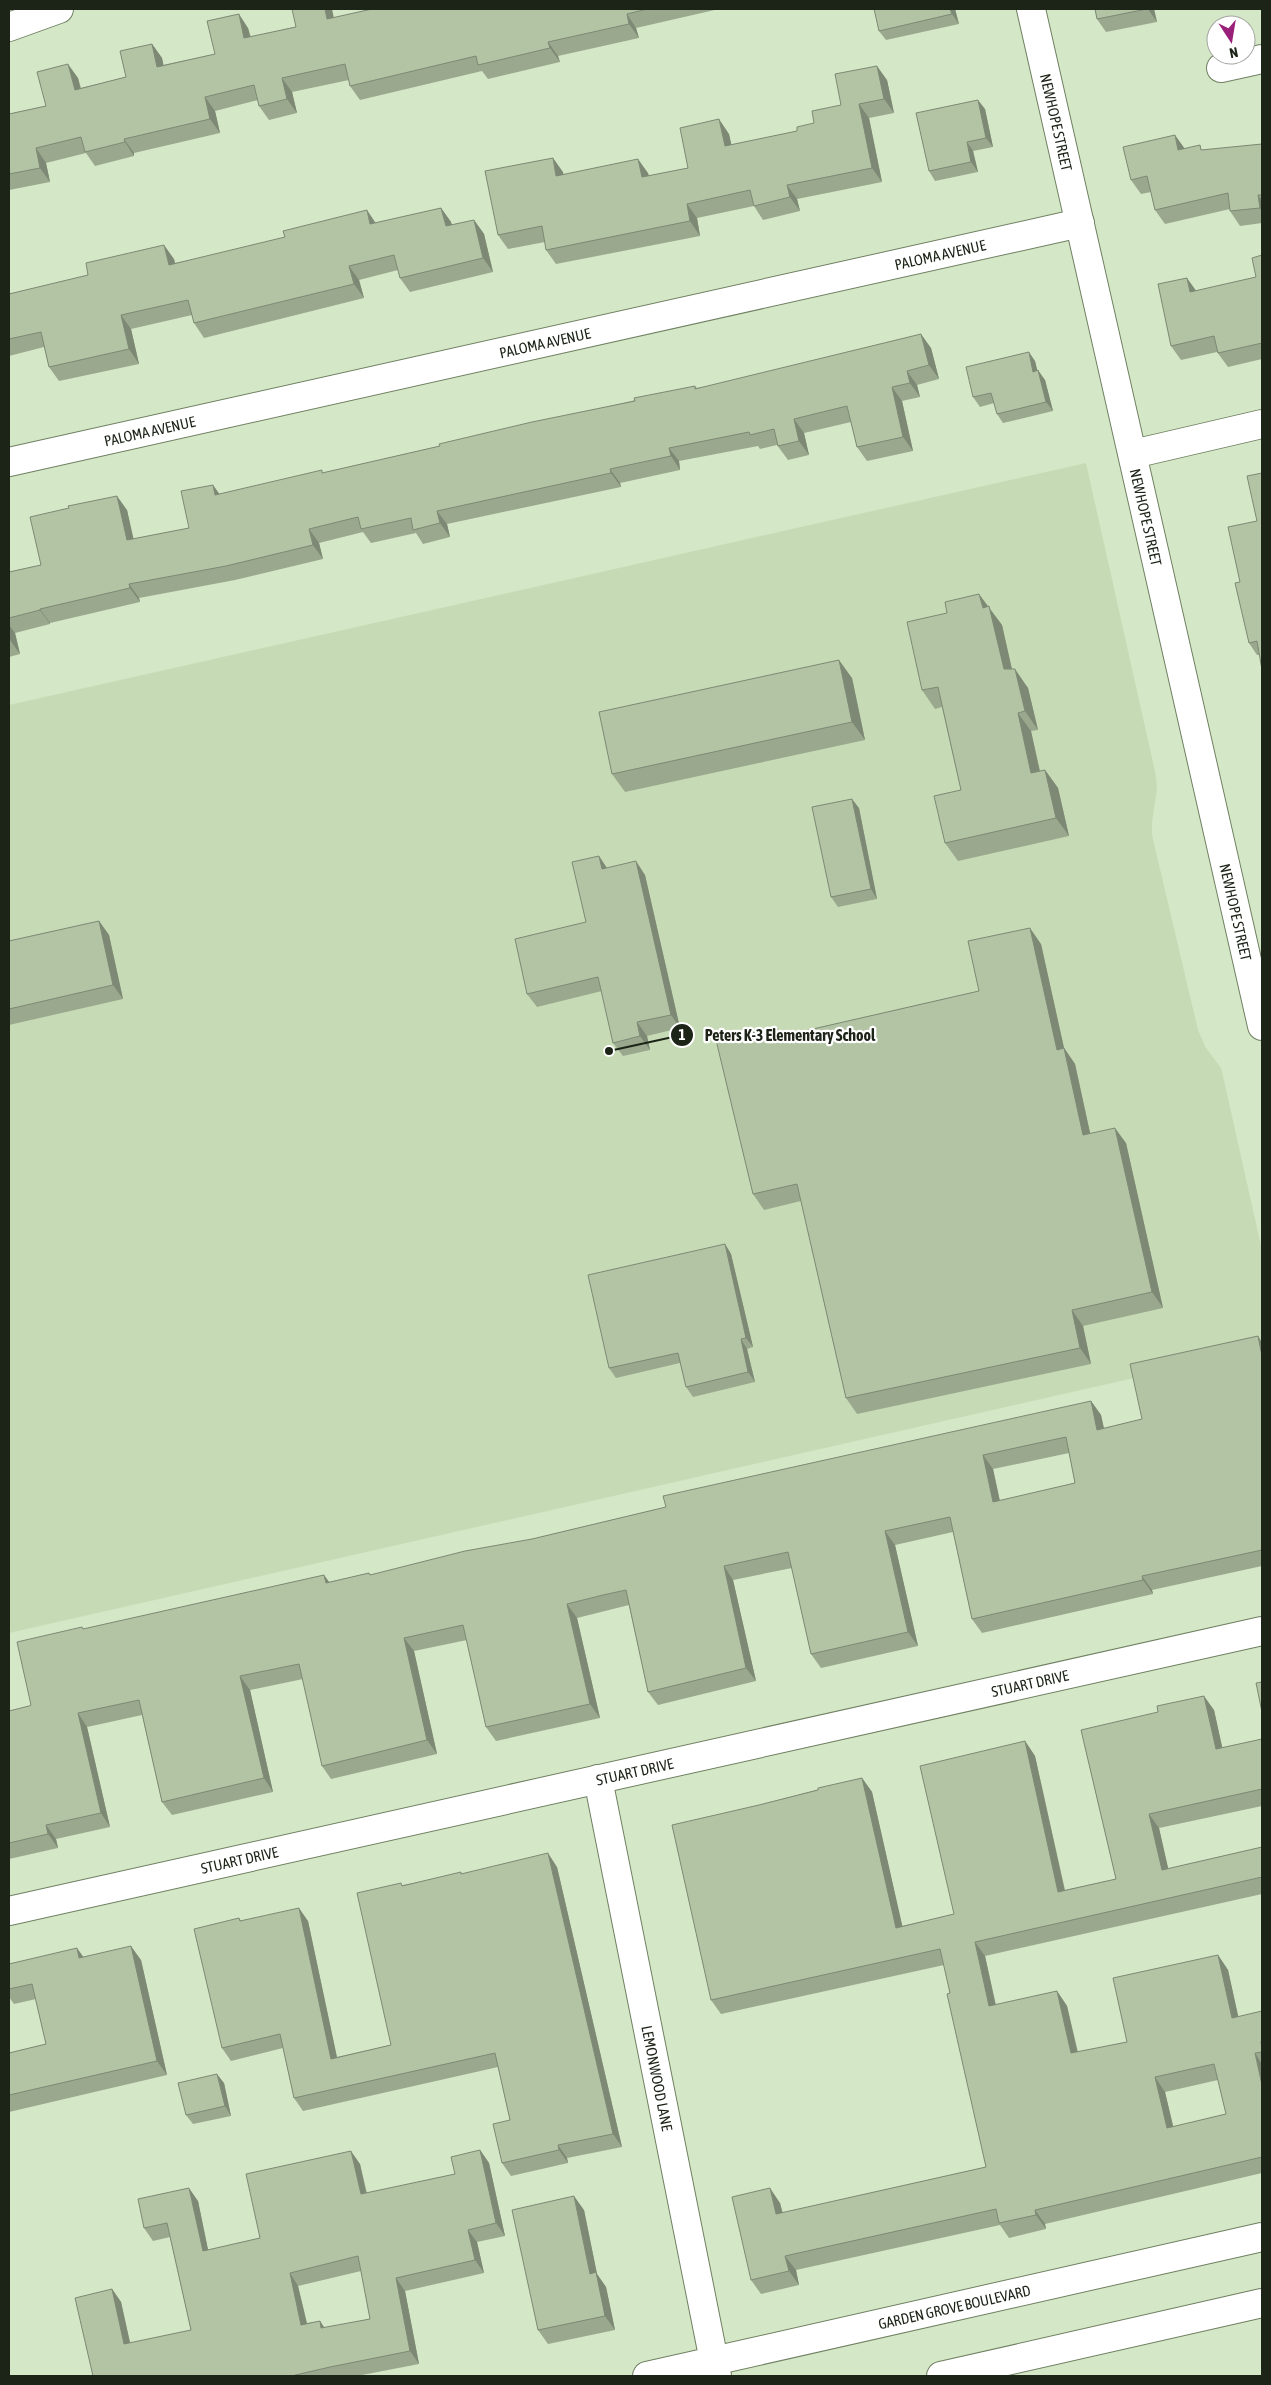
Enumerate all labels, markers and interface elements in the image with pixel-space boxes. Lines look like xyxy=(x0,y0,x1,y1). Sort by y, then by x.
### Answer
north arrow xyxy=(1206,15,1256,65)
text: N xyxy=(1228,44,1239,61)
street label: NEWHOPE STREET xyxy=(1037,72,1076,173)
street label: PALOMA AVENUE xyxy=(893,236,988,273)
street label: PALOMA AVENUE xyxy=(498,324,593,361)
street label: PALOMA AVENUE xyxy=(102,412,197,449)
street label: NEWHOPE STREET xyxy=(1127,467,1166,568)
street label: NEWHOPE STREET xyxy=(1217,862,1255,963)
callout: Peters K-3 Elementary School xyxy=(670,1020,885,1051)
text: 1 xyxy=(678,1026,686,1043)
text: Peters K-3 Elementary School xyxy=(705,1026,876,1044)
street label: STUART DRIVE xyxy=(990,1666,1071,1700)
street label: STUART DRIVE xyxy=(594,1754,675,1788)
street label: STUART DRIVE xyxy=(199,1843,280,1876)
street label: LEMONWOOD LANE xyxy=(639,2024,677,2133)
street label: GARDEN GROVE BOULEVARD xyxy=(876,2281,1032,2332)

